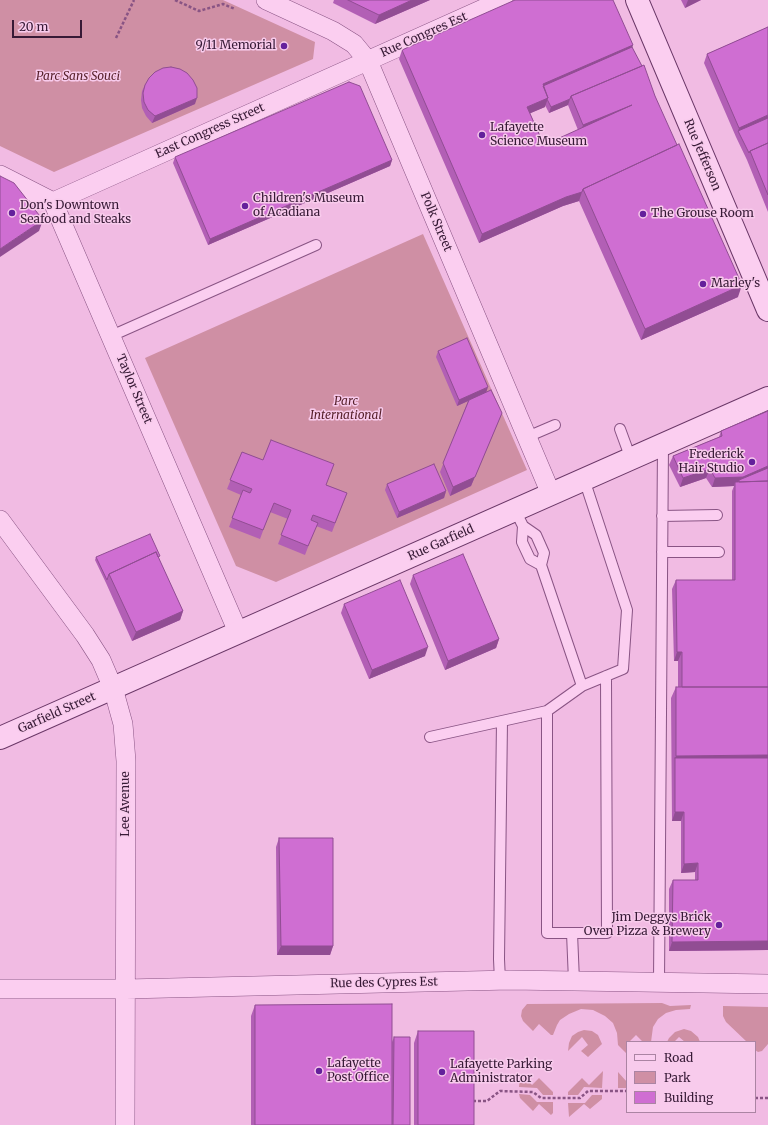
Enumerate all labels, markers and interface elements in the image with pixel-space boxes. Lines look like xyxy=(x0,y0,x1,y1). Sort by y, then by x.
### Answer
street label: Rue Congres Est xyxy=(378,9,470,61)
scale bar xyxy=(14,12,84,38)
text: 20 m xyxy=(19,19,48,34)
place label: 9/11 Memorial xyxy=(196,39,276,53)
marker: 9/11 Memorial xyxy=(279,41,289,51)
park label: Parc Sans Souci xyxy=(36,70,120,84)
street label: East Congress Street xyxy=(153,100,267,162)
street label: Rue Jefferson xyxy=(680,117,724,193)
place label: Lafayette Science Museum xyxy=(490,121,587,149)
marker: Lafayette Science Museum xyxy=(477,130,487,140)
street label: Polk Street xyxy=(417,190,455,254)
place label: Children's Museum of Acadiana xyxy=(253,192,364,220)
place label: Don's Downtown Seafood and Steaks xyxy=(20,199,131,227)
marker: Children's Museum of Acadiana xyxy=(240,201,250,211)
place label: The Grouse Room xyxy=(651,207,754,221)
marker: Don's Downtown Seafood and Steaks xyxy=(7,208,17,218)
marker: The Grouse Room xyxy=(638,209,648,219)
place label: Marley's xyxy=(711,277,760,291)
marker: Marley's xyxy=(698,279,708,289)
street label: Taylor Street xyxy=(113,352,155,426)
park label: Parc International xyxy=(310,395,382,423)
place label: Frederick Hair Studio xyxy=(679,448,744,476)
marker: Frederick Hair Studio xyxy=(747,457,757,467)
street label: Rue Garfield xyxy=(406,522,476,564)
street label: Garfield Street xyxy=(16,689,98,737)
street label: Lee Avenue xyxy=(119,771,133,837)
place label: Jim Deggys Brick Oven Pizza & Brewery xyxy=(584,911,711,939)
marker: Jim Deggys Brick Oven Pizza & Brewery xyxy=(714,920,724,930)
street label: Rue des Cypres Est xyxy=(330,975,438,991)
legend xyxy=(626,1041,756,1113)
text: Road xyxy=(664,1050,693,1065)
place label: Lafayette Post Office xyxy=(327,1057,389,1085)
place label: Lafayette Parking Administrator xyxy=(450,1058,552,1086)
marker: Lafayette Post Office xyxy=(314,1066,324,1076)
marker: Lafayette Parking Administrator xyxy=(437,1067,447,1077)
text: Park xyxy=(664,1070,691,1085)
text: Building xyxy=(664,1090,713,1105)

